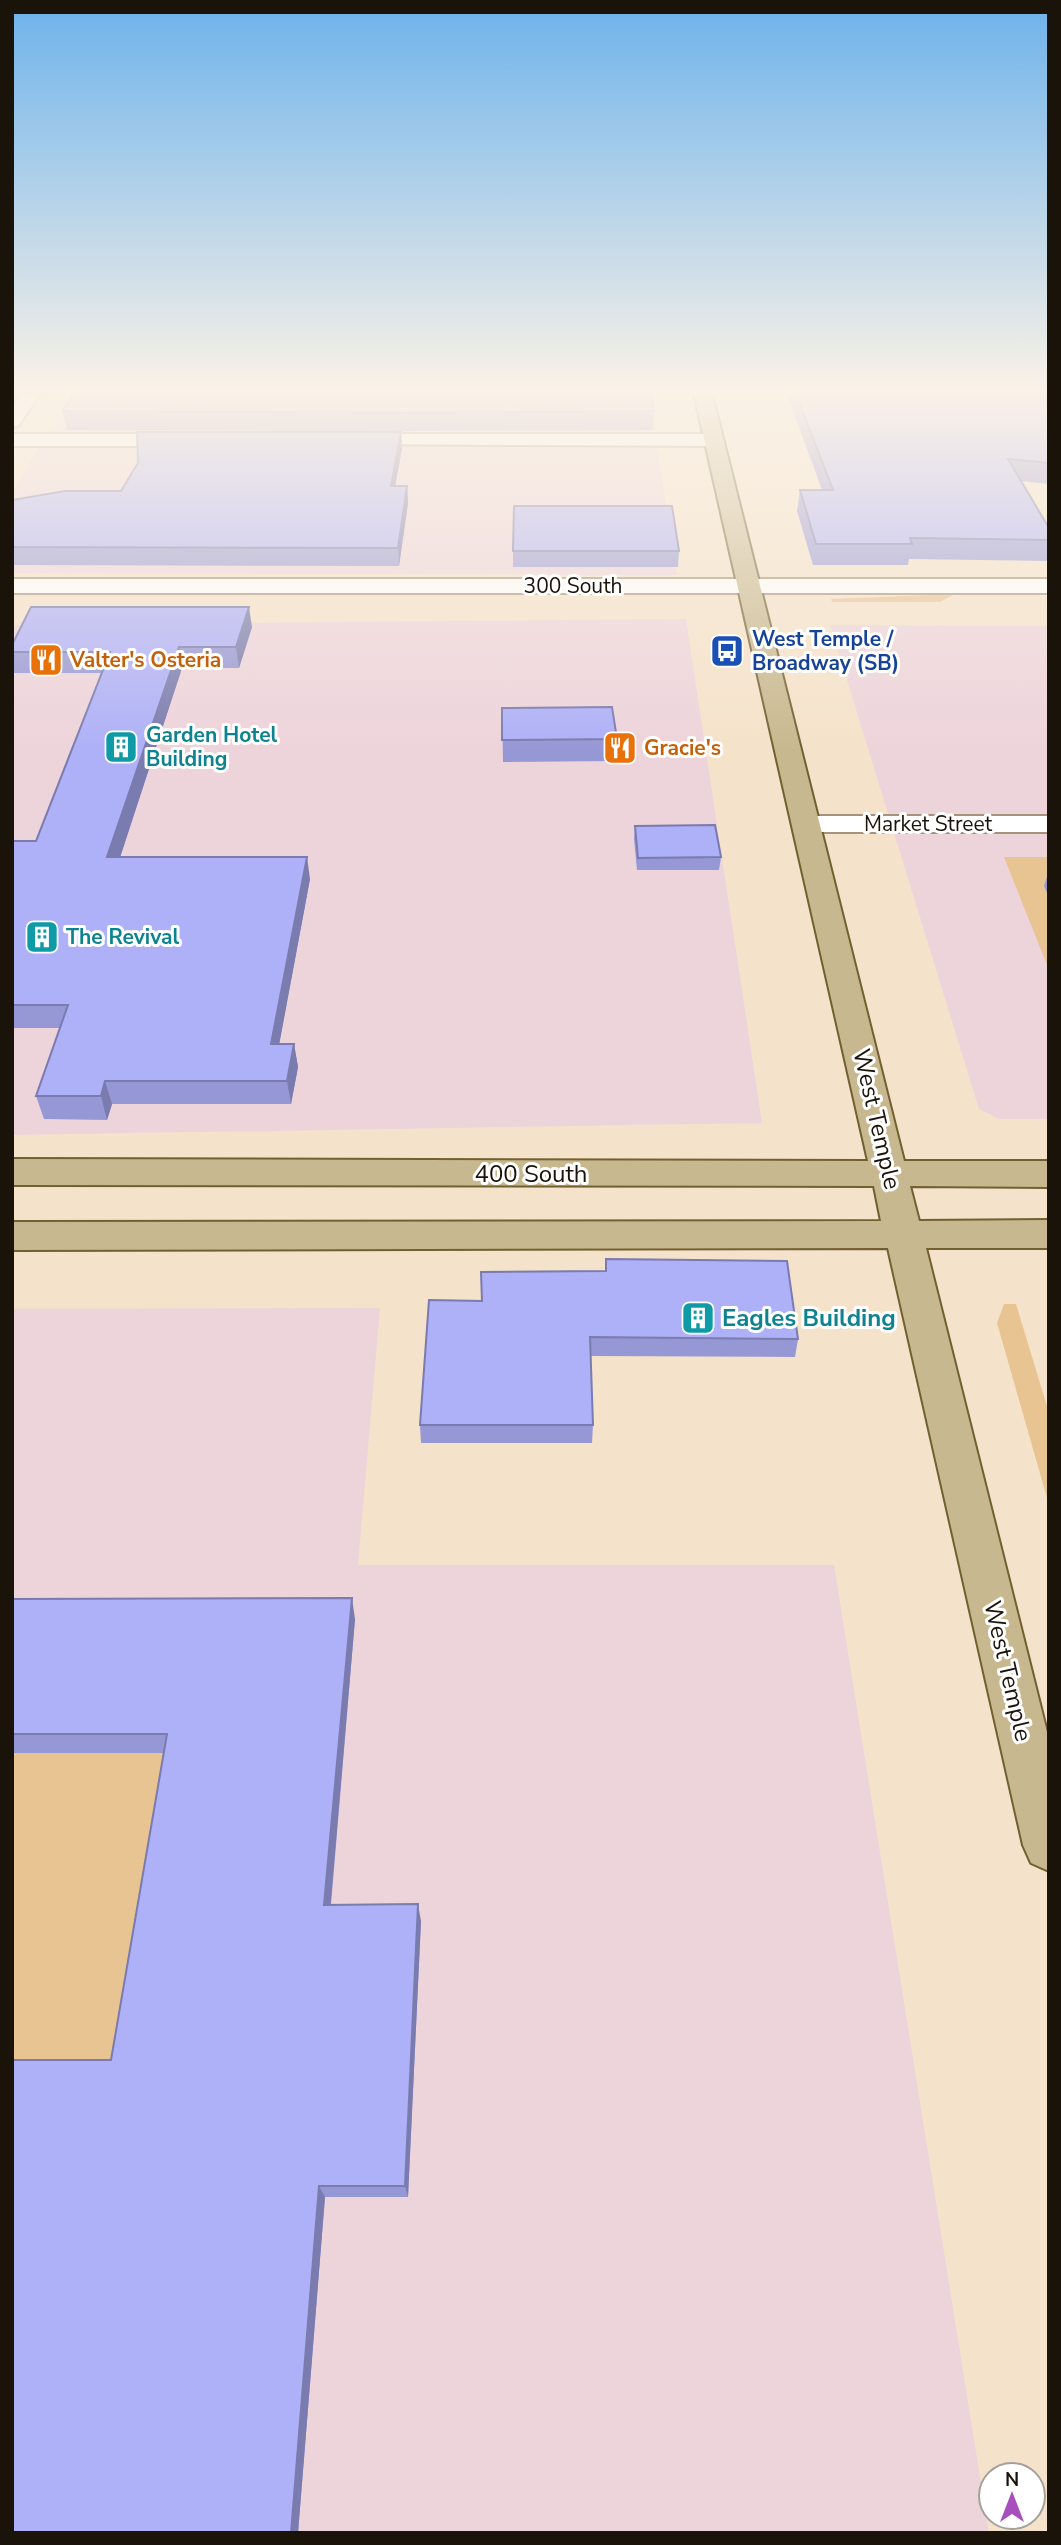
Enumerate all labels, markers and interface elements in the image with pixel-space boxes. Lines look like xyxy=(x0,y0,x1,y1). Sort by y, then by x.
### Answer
street label: 300 South xyxy=(524,572,622,600)
place label: West Temple / Broadway (SB) xyxy=(752,625,899,677)
bus stop icon: West Temple / Broadway (SB) xyxy=(708,632,746,670)
restaurant icon: Valter's Osteria xyxy=(27,641,65,679)
place label: Valter's Osteria xyxy=(69,646,221,674)
place label: Garden Hotel Building xyxy=(146,721,278,773)
building icon: Garden Hotel Building xyxy=(102,728,140,766)
restaurant icon: Gracie's xyxy=(601,729,639,767)
place label: Gracie's xyxy=(644,734,721,762)
street label: Market Street xyxy=(864,810,993,838)
building icon: The Revival xyxy=(23,918,61,956)
place label: The Revival xyxy=(66,923,179,951)
street label: West Temple xyxy=(845,1046,909,1192)
street label: 400 South xyxy=(475,1158,587,1190)
building icon: Eagles Building xyxy=(679,1299,717,1337)
place label: Eagles Building xyxy=(722,1302,896,1334)
street label: West Temple xyxy=(976,1598,1040,1744)
north arrow xyxy=(977,2461,1047,2531)
text: N xyxy=(1005,2467,1019,2493)

